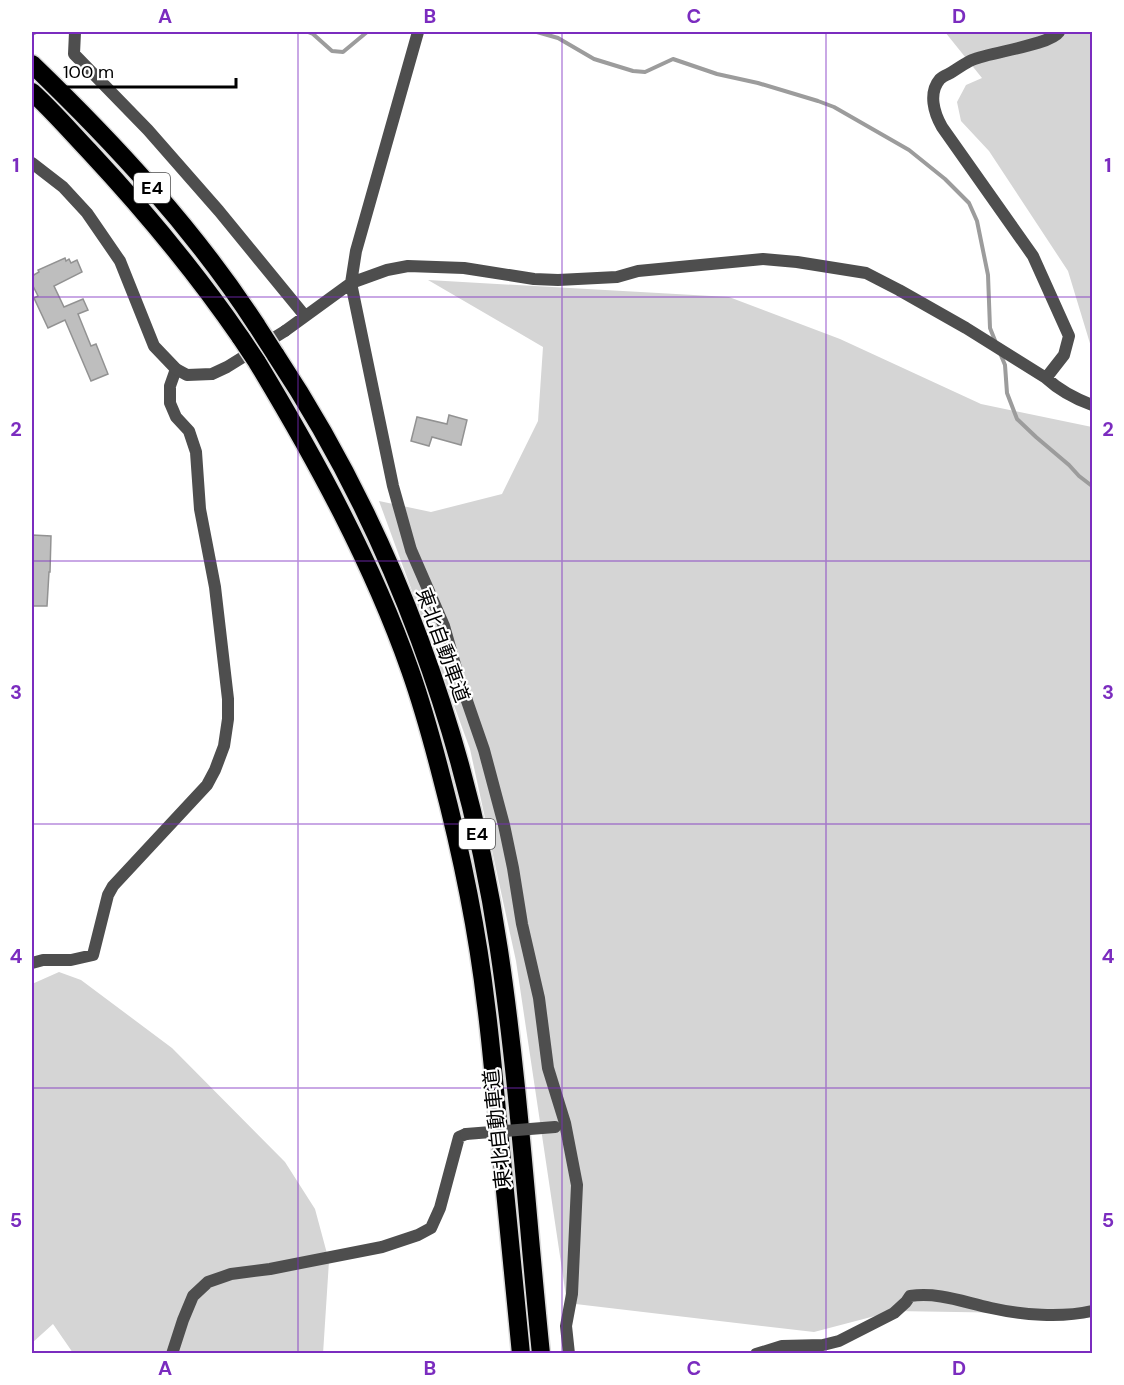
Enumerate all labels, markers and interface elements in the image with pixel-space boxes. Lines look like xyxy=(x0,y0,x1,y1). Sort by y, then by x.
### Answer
text: A xyxy=(158,3,172,29)
text: B xyxy=(424,3,436,29)
text: C xyxy=(687,3,701,29)
text: D xyxy=(952,3,966,29)
scale bar xyxy=(54,51,236,89)
text: 100 m xyxy=(63,60,114,84)
text: 1 xyxy=(12,152,20,178)
text: 1 xyxy=(1104,152,1112,178)
road number: E4 xyxy=(134,173,170,203)
text: 2 xyxy=(10,416,22,442)
text: 2 xyxy=(1102,416,1114,442)
street label: 東北自動車道 xyxy=(410,584,476,706)
text: 3 xyxy=(10,679,22,705)
text: 3 xyxy=(1102,679,1114,705)
road number: E4 xyxy=(459,819,495,849)
text: 4 xyxy=(10,943,23,969)
text: 4 xyxy=(1102,943,1115,969)
street label: 東北自動車道 xyxy=(478,1068,516,1190)
text: 5 xyxy=(10,1207,22,1233)
text: 5 xyxy=(1102,1207,1114,1233)
text: A xyxy=(158,1355,172,1381)
text: B xyxy=(424,1355,436,1381)
text: C xyxy=(687,1355,701,1381)
text: D xyxy=(952,1355,966,1381)

